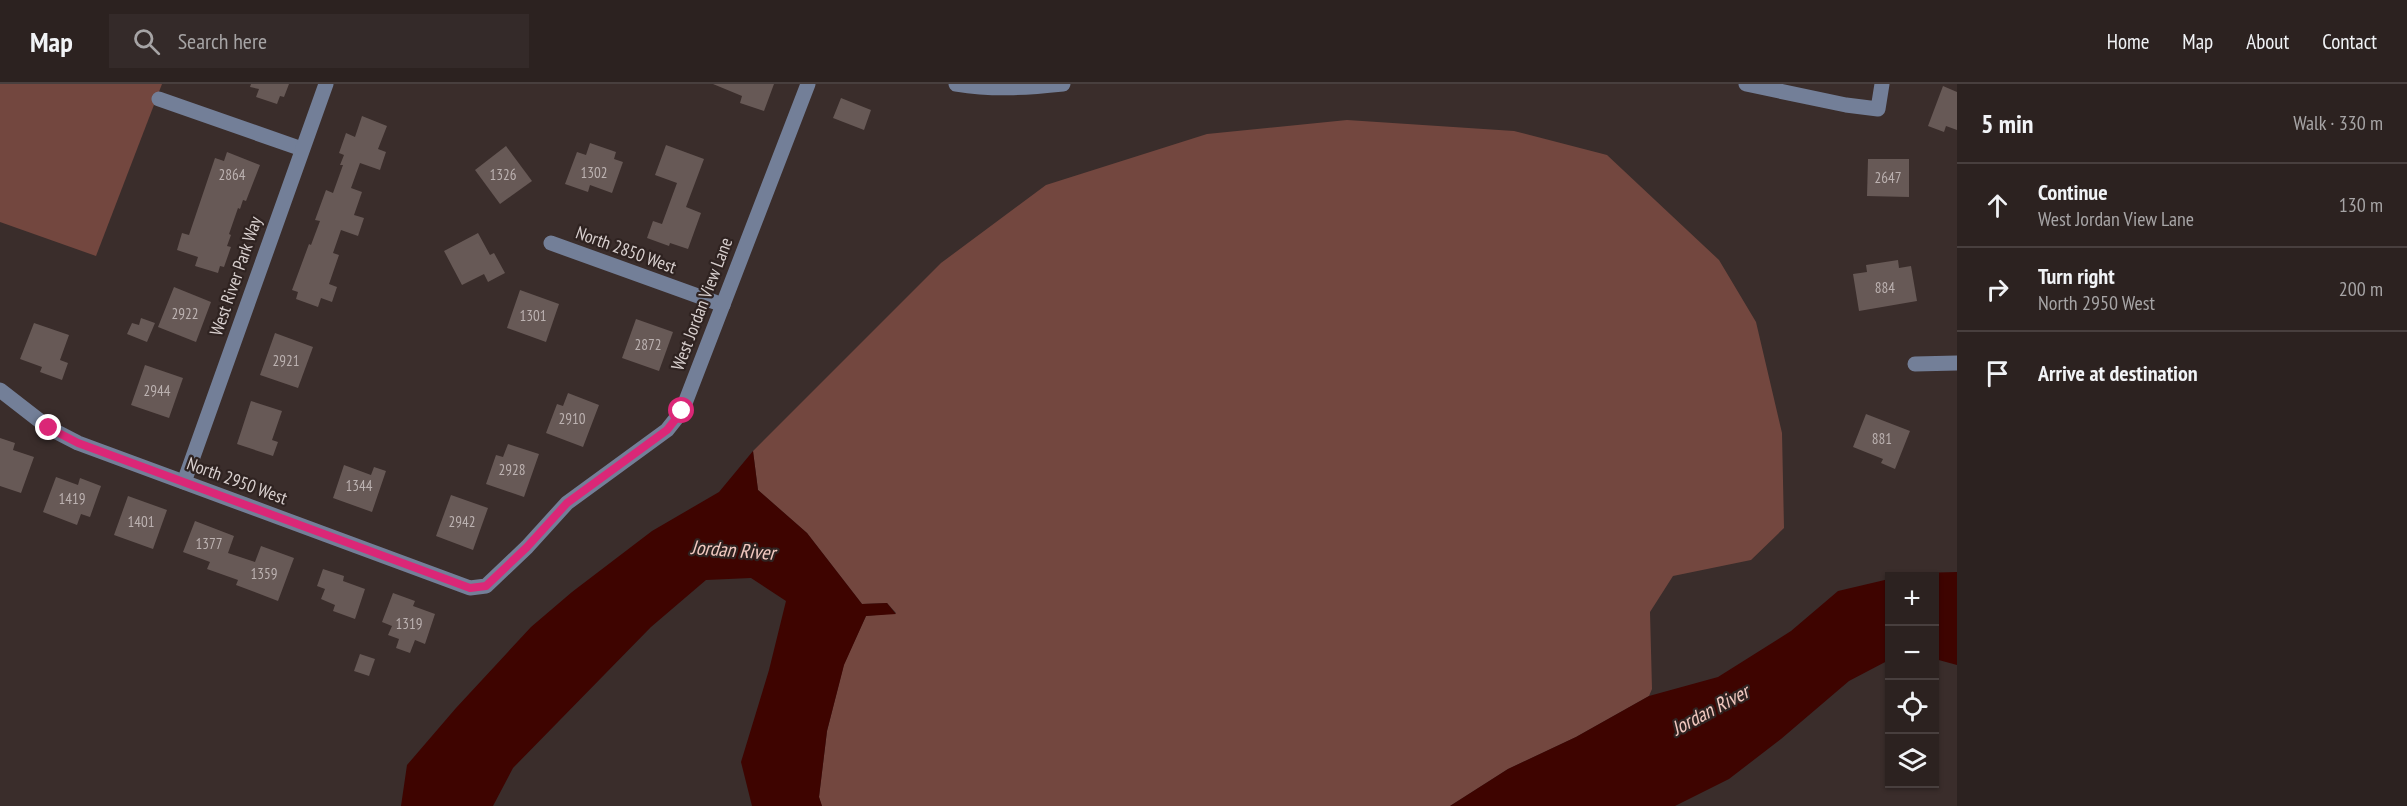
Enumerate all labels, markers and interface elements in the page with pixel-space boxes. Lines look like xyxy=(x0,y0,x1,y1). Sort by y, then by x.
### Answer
search box xyxy=(109,14,529,68)
text: Map xyxy=(30,23,73,60)
icon: search xyxy=(130,25,163,58)
text: Search here xyxy=(178,27,267,55)
text: Home xyxy=(2107,28,2149,55)
text: Map xyxy=(2182,28,2213,55)
text: About xyxy=(2246,28,2289,55)
text: Contact xyxy=(2322,28,2377,55)
text: 5 min xyxy=(1981,107,2034,140)
text: Walk · 330 m xyxy=(2293,110,2383,136)
house number: 1302 xyxy=(580,163,608,182)
house number: 2864 xyxy=(218,165,246,184)
house number: 1326 xyxy=(489,165,517,184)
house number: 2647 xyxy=(1874,168,1902,187)
text: Continue xyxy=(2038,178,2108,206)
icon: ahead xyxy=(1981,189,2014,222)
text: 130 m xyxy=(2339,192,2383,218)
text: West Jordan View Lane xyxy=(2038,206,2194,232)
street label: West River Park Way xyxy=(204,213,267,339)
street label: North 2850 West xyxy=(573,221,680,278)
street label: West Jordan View Lane xyxy=(666,234,737,373)
text: Turn right xyxy=(2038,262,2115,290)
icon: right xyxy=(1981,273,2014,306)
text: 200 m xyxy=(2339,276,2383,302)
house number: 884 xyxy=(1875,278,1895,297)
text: North 2950 West xyxy=(2038,290,2155,316)
house number: 2922 xyxy=(171,304,199,323)
house number: 1301 xyxy=(519,306,547,325)
house number: 2872 xyxy=(634,335,662,354)
house number: 2921 xyxy=(272,351,300,370)
icon: arrive xyxy=(1981,357,2014,390)
text: Arrive at destination xyxy=(2038,359,2198,387)
house number: 2944 xyxy=(143,381,171,400)
route start xyxy=(668,397,694,423)
house number: 2910 xyxy=(558,409,586,428)
route end xyxy=(35,414,61,440)
house number: 881 xyxy=(1872,429,1892,448)
street label: North 2950 West xyxy=(184,452,291,509)
house number: 2928 xyxy=(498,460,526,479)
house number: 1344 xyxy=(345,476,373,495)
house number: 1419 xyxy=(58,489,86,508)
house number: 1401 xyxy=(127,512,155,531)
house number: 2942 xyxy=(448,512,476,531)
house number: 1377 xyxy=(195,534,223,553)
water label: Jordan River xyxy=(689,534,778,566)
house number: 1359 xyxy=(250,564,278,583)
map controls xyxy=(1885,572,1939,788)
button: + xyxy=(1885,572,1939,626)
house number: 1319 xyxy=(395,614,423,633)
button: − xyxy=(1885,626,1939,680)
water label: Jordan River xyxy=(1666,678,1755,742)
button: locate xyxy=(1885,680,1939,734)
button: layers xyxy=(1885,734,1939,788)

